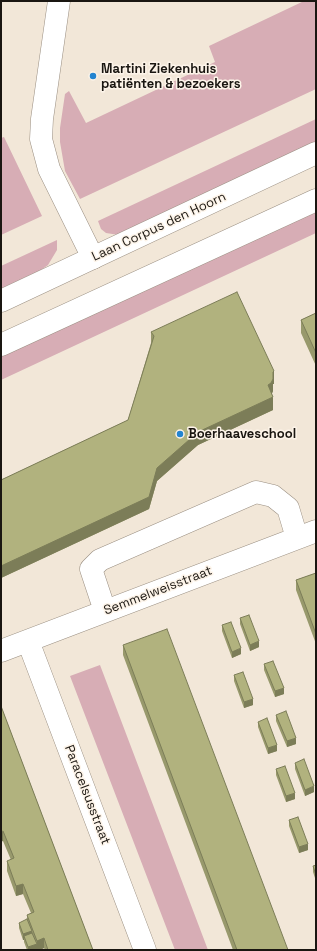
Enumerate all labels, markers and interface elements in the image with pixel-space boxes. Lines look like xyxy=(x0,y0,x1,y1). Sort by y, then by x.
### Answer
place label: Martini Ziekenhuis patiënten & bezoekers xyxy=(101,61,241,92)
marker: Martini Ziekenhuis patiënten & bezoekers xyxy=(88,71,98,81)
street label: Laan Corpus den Hoorn xyxy=(90,189,228,265)
place label: Boerhaaveschool xyxy=(188,426,296,442)
marker: Boerhaaveschool xyxy=(175,429,185,439)
street label: Semmelweisstraat xyxy=(102,563,214,619)
street label: Paracelsusstraat xyxy=(61,743,113,847)

